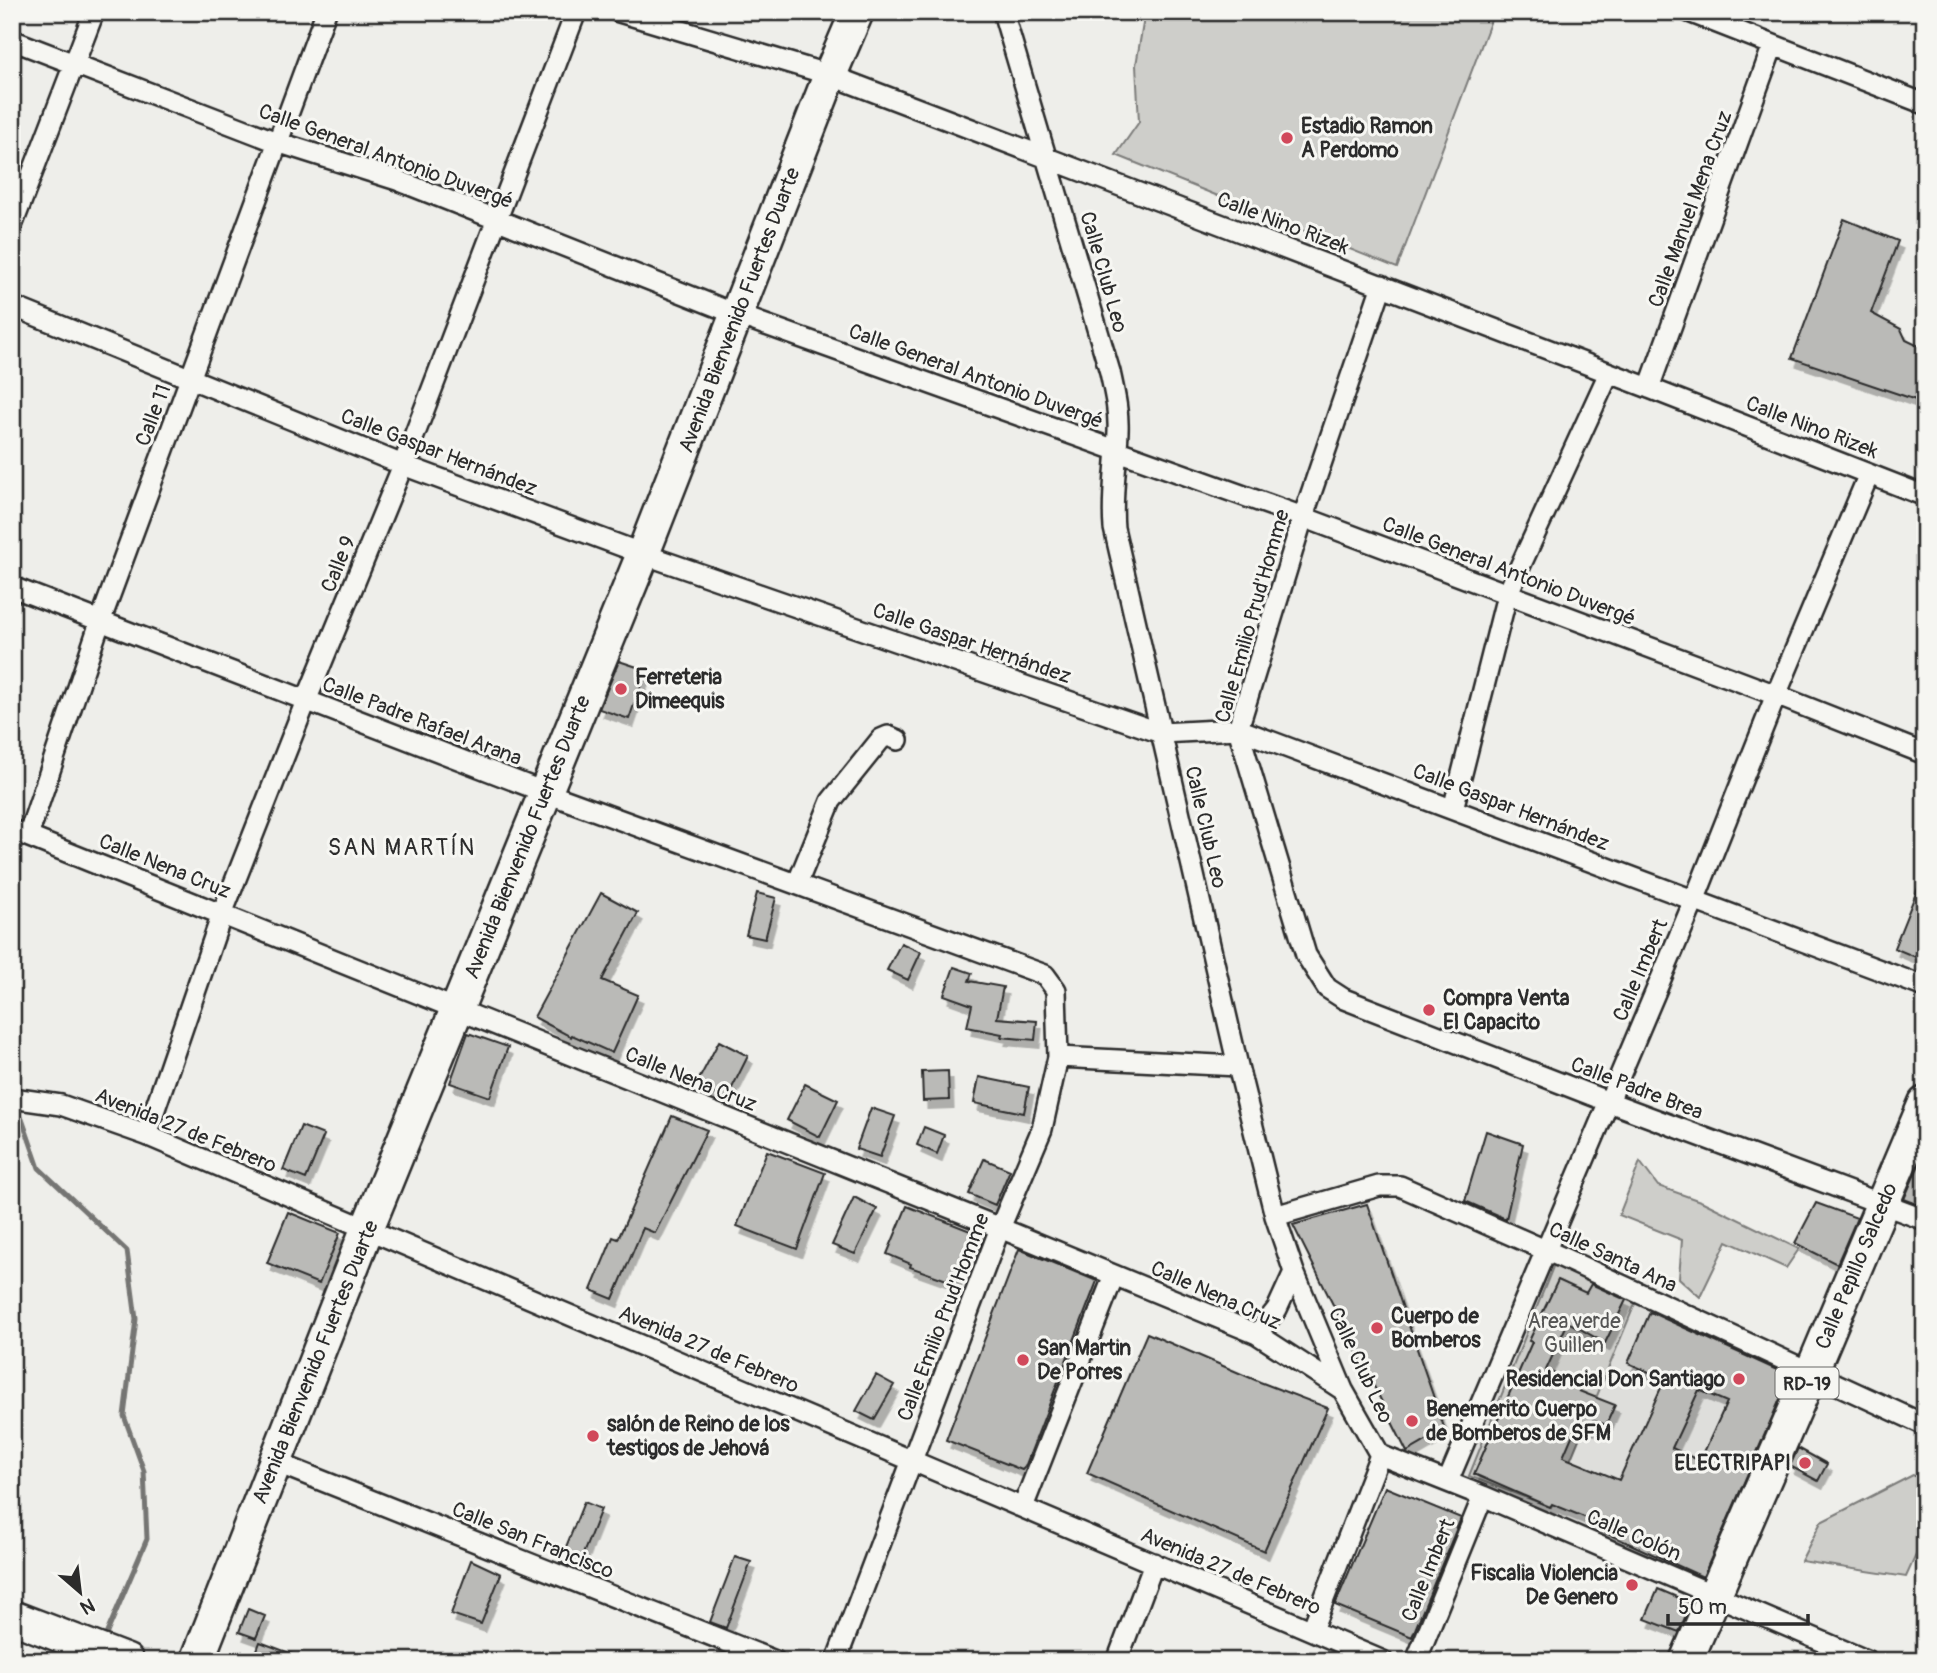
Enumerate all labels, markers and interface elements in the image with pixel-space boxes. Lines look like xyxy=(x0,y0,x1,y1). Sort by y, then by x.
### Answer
street label: Calle General Antonio Duvergé xyxy=(255,98,517,215)
street label: Calle Manuel Mena Cruz xyxy=(1642,107,1739,311)
place label: Estadio Ramon A Perdomo xyxy=(1301,113,1433,164)
marker: Estadio Ramon A Perdomo xyxy=(1279,130,1295,146)
street label: Avenida Bienvenido Fuertes Duarte xyxy=(673,163,807,457)
street label: Calle Nino Rizek xyxy=(1213,186,1353,261)
street label: Calle Club Leo xyxy=(1073,209,1134,336)
street label: Calle General Antonio Duvergé xyxy=(845,318,1107,435)
street label: Calle 11 xyxy=(129,380,178,450)
street label: Calle Nino Rizek xyxy=(1742,390,1882,465)
street label: Calle Gaspar Hernández xyxy=(337,403,541,502)
street label: Calle Emilio Prud'Homme xyxy=(1209,506,1296,726)
street label: Calle General Antonio Duvergé xyxy=(1378,511,1639,632)
street label: Calle 9 xyxy=(315,532,362,596)
street label: Calle Gaspar Hernández xyxy=(869,597,1075,690)
place label: Ferreteria Dimeequis xyxy=(635,664,725,715)
street label: Calle Padre Rafael Arana xyxy=(318,671,525,772)
marker: Ferreteria Dimeequis xyxy=(613,681,629,697)
street label: Avenida Bienvenido Fuertes Duarte xyxy=(458,691,597,983)
street label: Calle Gaspar Hernández xyxy=(1409,758,1613,857)
street label: Calle Club Leo xyxy=(1178,763,1233,891)
street label: Calle Nena Cruz xyxy=(95,828,235,905)
district label: SAN MARTÍN xyxy=(328,833,476,862)
street label: Calle Imbert xyxy=(1607,914,1674,1026)
place label: Compra Venta El Capacito xyxy=(1443,985,1570,1036)
marker: Compra Venta El Capacito xyxy=(1421,1002,1437,1018)
street label: Calle Nena Cruz xyxy=(621,1041,761,1118)
street label: Calle Padre Brea xyxy=(1567,1051,1707,1126)
street label: Avenida 27 de Febrero xyxy=(91,1082,280,1179)
street label: Calle Pepillo Salcedo xyxy=(1809,1179,1904,1354)
street label: Calle Emilio Prud'Homme xyxy=(891,1209,996,1425)
street label: Avenida Bienvenido Fuertes Duarte xyxy=(246,1216,385,1508)
street label: Calle Santa Ana xyxy=(1544,1216,1681,1299)
street label: Calle Nena Cruz xyxy=(1146,1255,1285,1336)
street label: Avenida 27 de Febrero xyxy=(615,1299,803,1400)
street label: Calle Club Leo xyxy=(1322,1303,1399,1427)
place label: Cuerpo de Bomberos xyxy=(1391,1303,1481,1354)
park label: Area verde Guillen xyxy=(1527,1308,1621,1359)
marker: Cuerpo de Bomberos xyxy=(1369,1320,1385,1336)
place label: San Martin De Porres xyxy=(1037,1335,1131,1386)
marker: San Martin De Porres xyxy=(1015,1352,1031,1368)
place label: Residencial Don Santiago xyxy=(1506,1366,1726,1393)
road number: RD-19 xyxy=(1776,1368,1839,1399)
marker: Residencial Don Santiago xyxy=(1731,1371,1747,1387)
place label: Benemerito Cuerpo de Bomberos de SFM xyxy=(1426,1396,1611,1447)
place label: salón de Reino de los testigos de Jehová xyxy=(606,1411,790,1462)
marker: Benemerito Cuerpo de Bomberos de SFM xyxy=(1404,1413,1420,1429)
marker: salón de Reino de los testigos de Jehová xyxy=(585,1428,601,1444)
place label: ELECTRIPAPI xyxy=(1674,1450,1791,1477)
marker: ELECTRIPAPI xyxy=(1797,1455,1813,1471)
street label: Calle San Francisco xyxy=(448,1496,618,1585)
street label: Calle Colón xyxy=(1582,1503,1685,1567)
street label: Calle Imbert xyxy=(1396,1514,1462,1626)
street label: Avenida 27 de Febrero xyxy=(1137,1521,1325,1622)
north arrow xyxy=(46,1558,116,1628)
place label: Fiscalia Violencia De Genero xyxy=(1470,1560,1619,1611)
marker: Fiscalia Violencia De Genero xyxy=(1624,1577,1640,1593)
scale bar xyxy=(1668,1582,1808,1626)
text: N xyxy=(76,1593,99,1620)
text: 50 m xyxy=(1678,1594,1727,1621)

